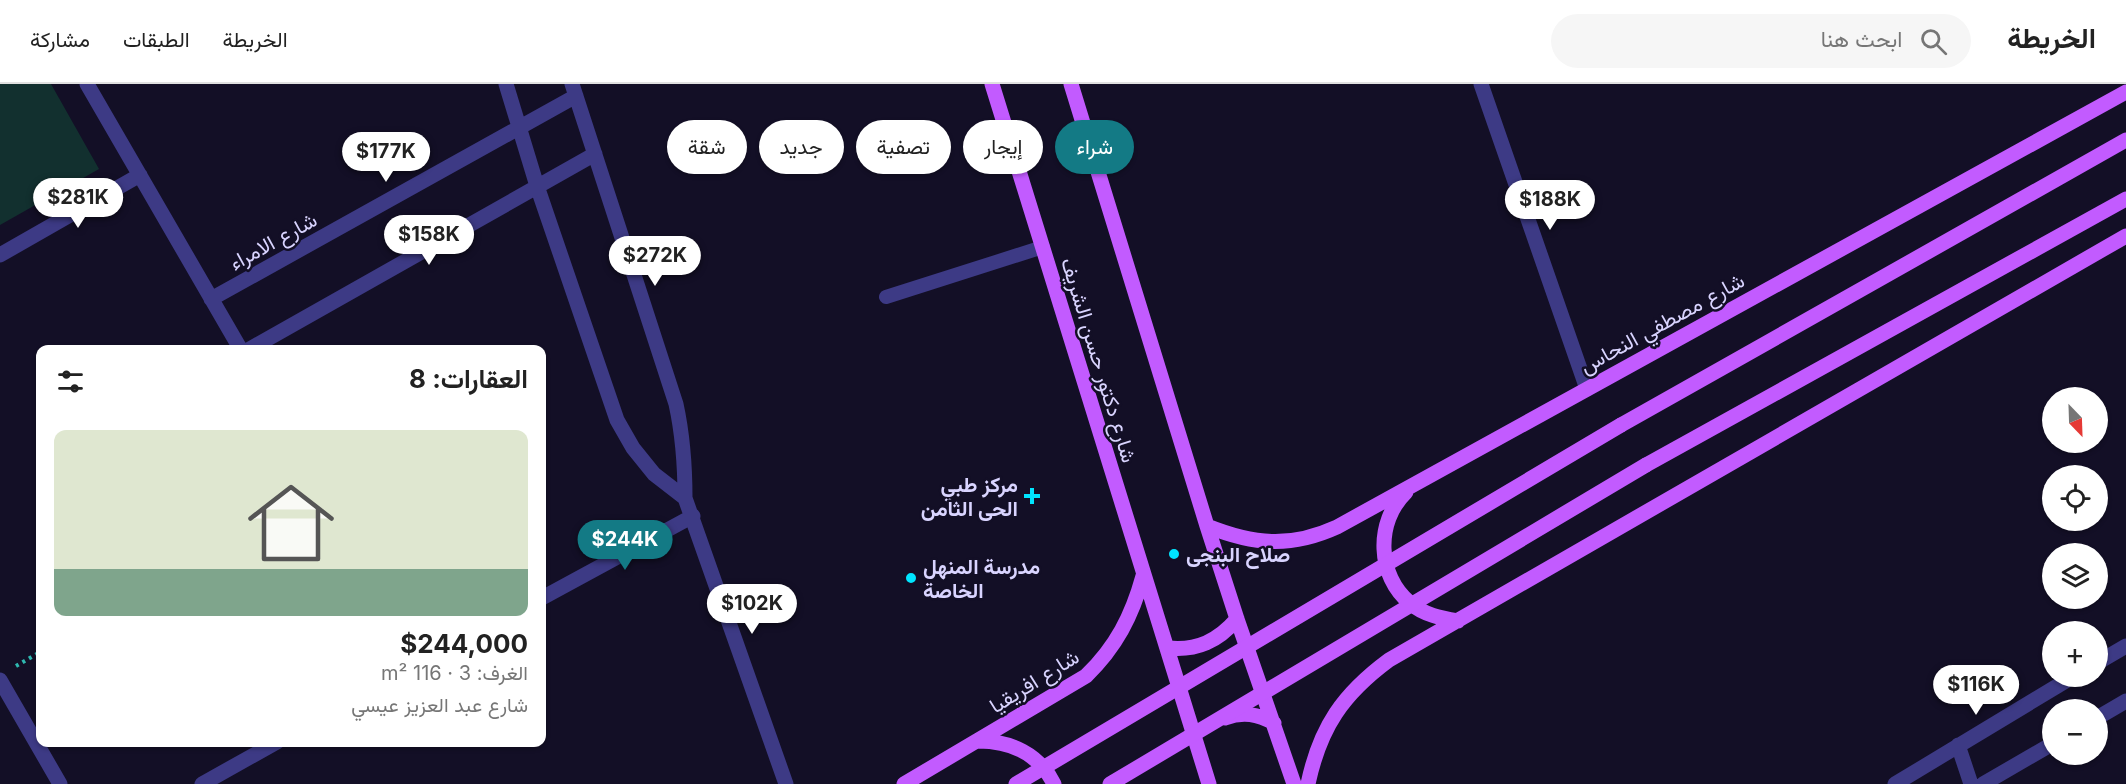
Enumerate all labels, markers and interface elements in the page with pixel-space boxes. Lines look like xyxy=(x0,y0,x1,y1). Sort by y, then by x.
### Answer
search box xyxy=(1551,14,1971,68)
text: الخريطة xyxy=(2007,21,2096,55)
icon: search xyxy=(1917,25,1950,58)
text: ابحث هنا xyxy=(1821,26,1902,52)
text: مشاركة xyxy=(30,27,90,52)
text: الطبقات xyxy=(123,27,190,52)
text: الخريطة xyxy=(223,27,288,52)
chip: شقة xyxy=(667,120,747,174)
chip: جديد xyxy=(759,120,844,174)
chip: تصفية xyxy=(856,120,951,174)
chip: إيجار xyxy=(963,120,1043,174)
chip: شراء xyxy=(1055,120,1134,174)
pin: $177K xyxy=(344,132,428,183)
text: $177K xyxy=(356,139,416,163)
pin: $281K xyxy=(36,178,120,229)
pin: $188K xyxy=(1508,180,1592,231)
text: $281K xyxy=(47,185,109,209)
text: $188K xyxy=(1519,187,1581,211)
street label: شارع الامراء xyxy=(225,207,322,277)
pin: $158K xyxy=(387,215,471,266)
text: $158K xyxy=(398,222,460,246)
pin: $272K xyxy=(613,236,697,287)
text: $272K xyxy=(623,243,687,267)
street label: شارع دكتور حسن الشريف xyxy=(1054,255,1142,466)
street label: شارع مصطفي النحاس xyxy=(1575,267,1751,383)
text: العقارات: 8 xyxy=(409,363,528,394)
icon: filters xyxy=(54,365,87,398)
north arrow xyxy=(2042,387,2108,453)
map controls xyxy=(2042,387,2108,765)
button: locate xyxy=(2042,465,2108,531)
icon: home xyxy=(237,469,345,577)
place label: مركز طبي الحى الثامن xyxy=(921,472,1018,521)
marker: مركز طبي الحى الثامن xyxy=(1023,487,1041,505)
pin: $244K xyxy=(583,520,667,571)
text: $244K xyxy=(592,527,658,551)
place label: صلاح البنجى xyxy=(1186,542,1290,569)
button: layers xyxy=(2042,543,2108,609)
marker: صلاح البنجى xyxy=(1167,547,1181,561)
place label: مدرسة المنهل الخاصة xyxy=(923,554,1040,603)
marker: مدرسة المنهل الخاصة xyxy=(904,571,918,585)
pin: $102K xyxy=(710,584,794,635)
text: $102K xyxy=(721,591,783,615)
button: + xyxy=(2042,621,2108,687)
text: $244,000 xyxy=(400,628,528,659)
street label: شارع افريقيا xyxy=(985,644,1084,720)
text: الغرف: 3 · 116 m² xyxy=(381,661,528,685)
pin: $116K xyxy=(1934,665,2018,716)
text: $116K xyxy=(1947,672,2005,696)
text: شارع عبد العزيز عيسي xyxy=(351,693,528,717)
button: − xyxy=(2042,699,2108,765)

